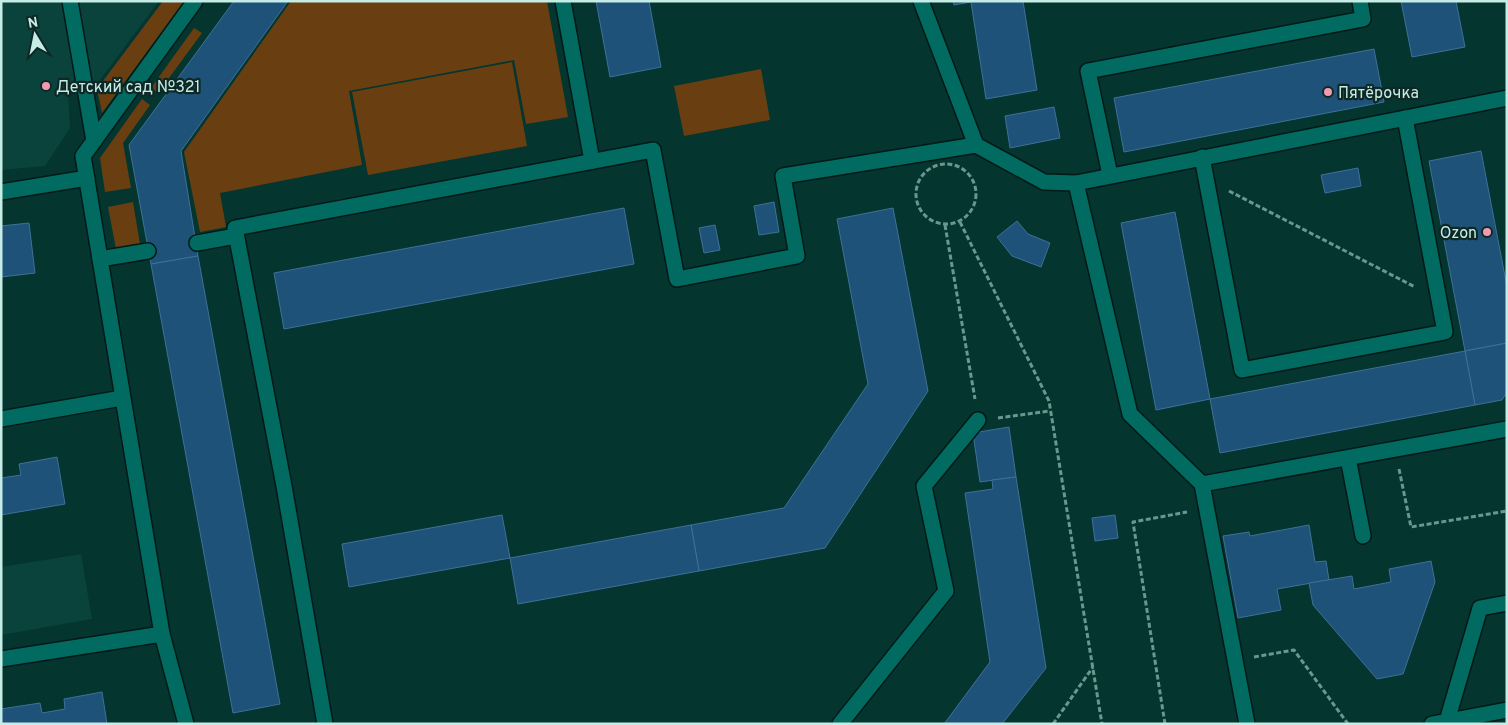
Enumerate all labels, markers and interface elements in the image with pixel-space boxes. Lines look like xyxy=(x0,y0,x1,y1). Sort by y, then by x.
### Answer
north arrow xyxy=(10,10,60,60)
text: N xyxy=(27,14,39,33)
place label: Детский сад №321 xyxy=(56,78,200,98)
marker: Детский сад №321 xyxy=(40,80,52,92)
place label: Пятёрочка xyxy=(1338,84,1419,104)
marker: Пятёрочка xyxy=(1322,86,1334,98)
place label: Ozon xyxy=(1440,224,1477,244)
marker: Ozon xyxy=(1481,226,1493,238)

